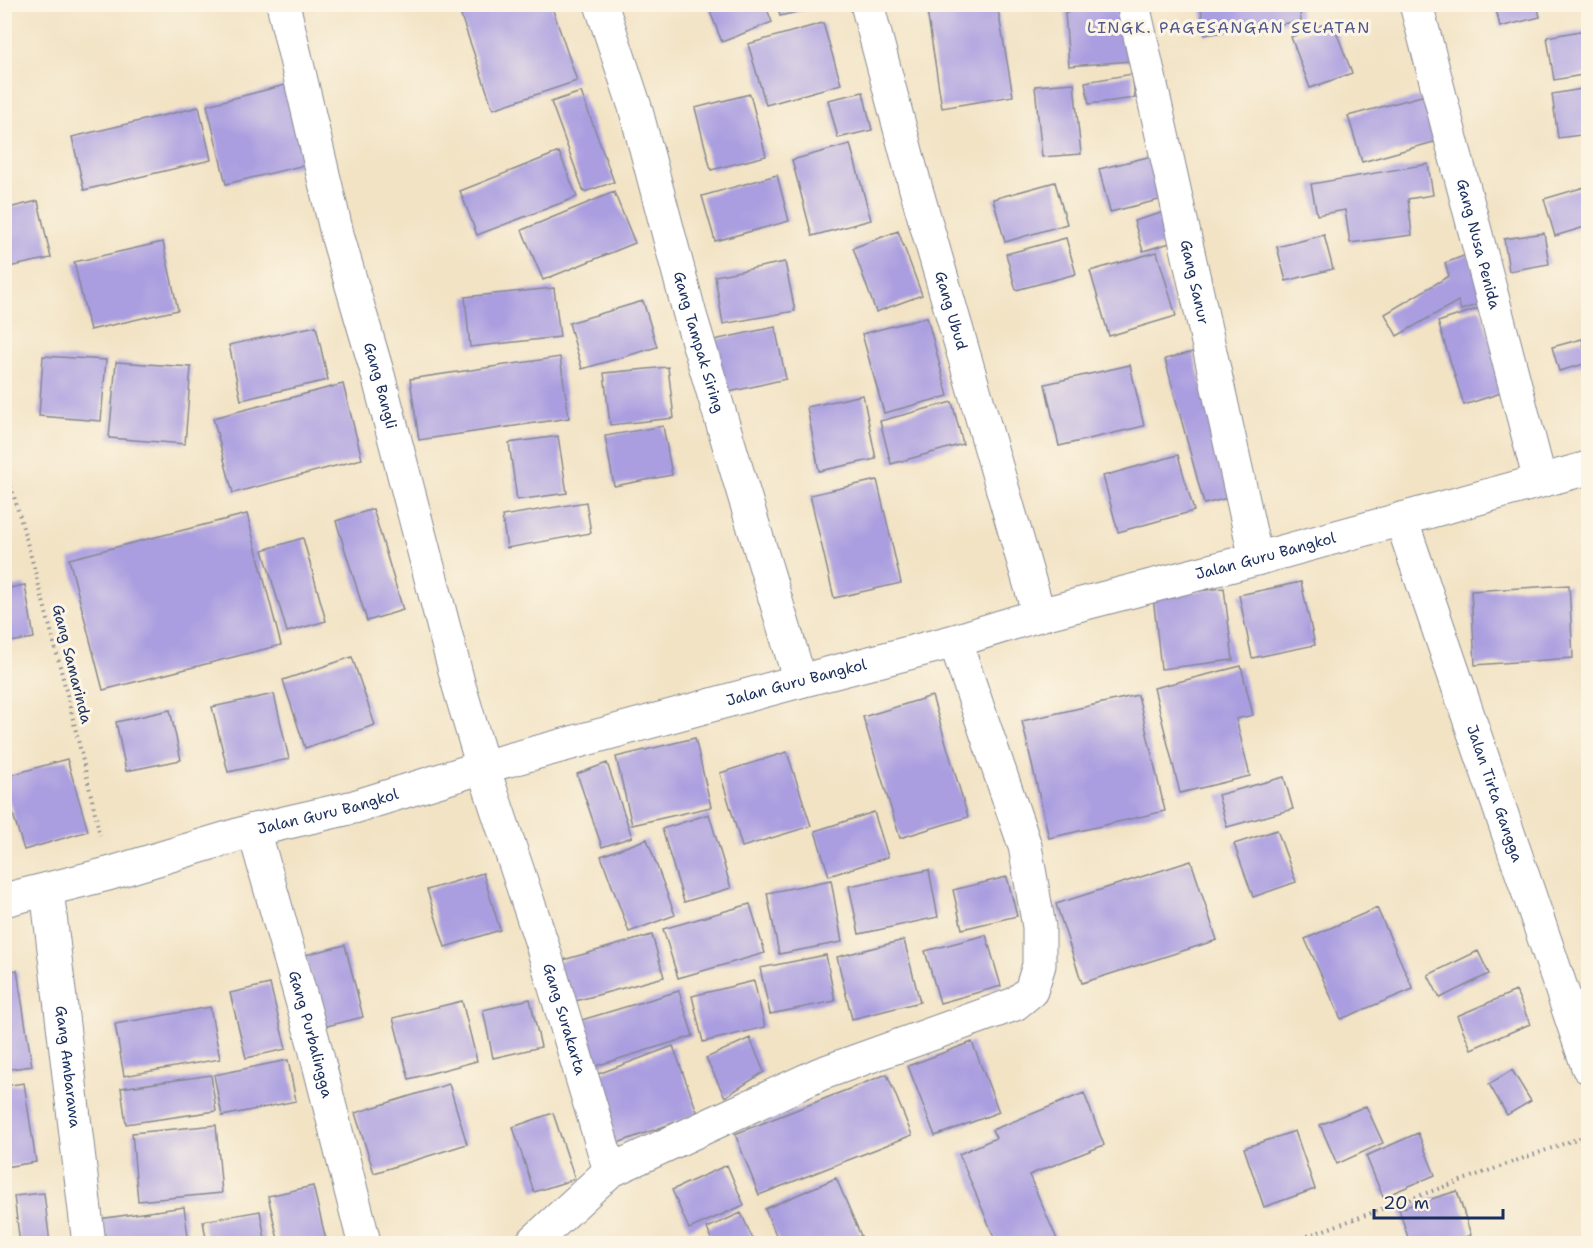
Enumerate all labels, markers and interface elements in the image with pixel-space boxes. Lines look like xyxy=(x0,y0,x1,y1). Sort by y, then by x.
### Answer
district label: LINGK. PAGESANGAN SELATAN xyxy=(1087,17,1371,38)
street label: Gang Nusa Penida xyxy=(1452,177,1505,312)
street label: Gang Sanur xyxy=(1176,238,1214,327)
street label: Gang Tampak Siring xyxy=(669,269,729,415)
street label: Gang Ubud xyxy=(930,269,972,353)
street label: Gang Bangli xyxy=(359,340,402,431)
street label: Jalan Guru Bangkol xyxy=(1193,527,1338,584)
street label: Gang Samarinda xyxy=(48,602,97,726)
street label: Jalan Guru Bangkol xyxy=(724,654,869,711)
street label: Jalan Tirta Gangga xyxy=(1462,722,1528,865)
street label: Jalan Guru Bangkol xyxy=(256,784,401,839)
street label: Gang Surakarta xyxy=(538,961,591,1078)
street label: Gang Purbalingga xyxy=(284,968,337,1101)
street label: Gang Ambarawa xyxy=(51,1005,85,1130)
scale bar xyxy=(1374,1182,1503,1220)
text: 20 m xyxy=(1383,1191,1429,1215)

